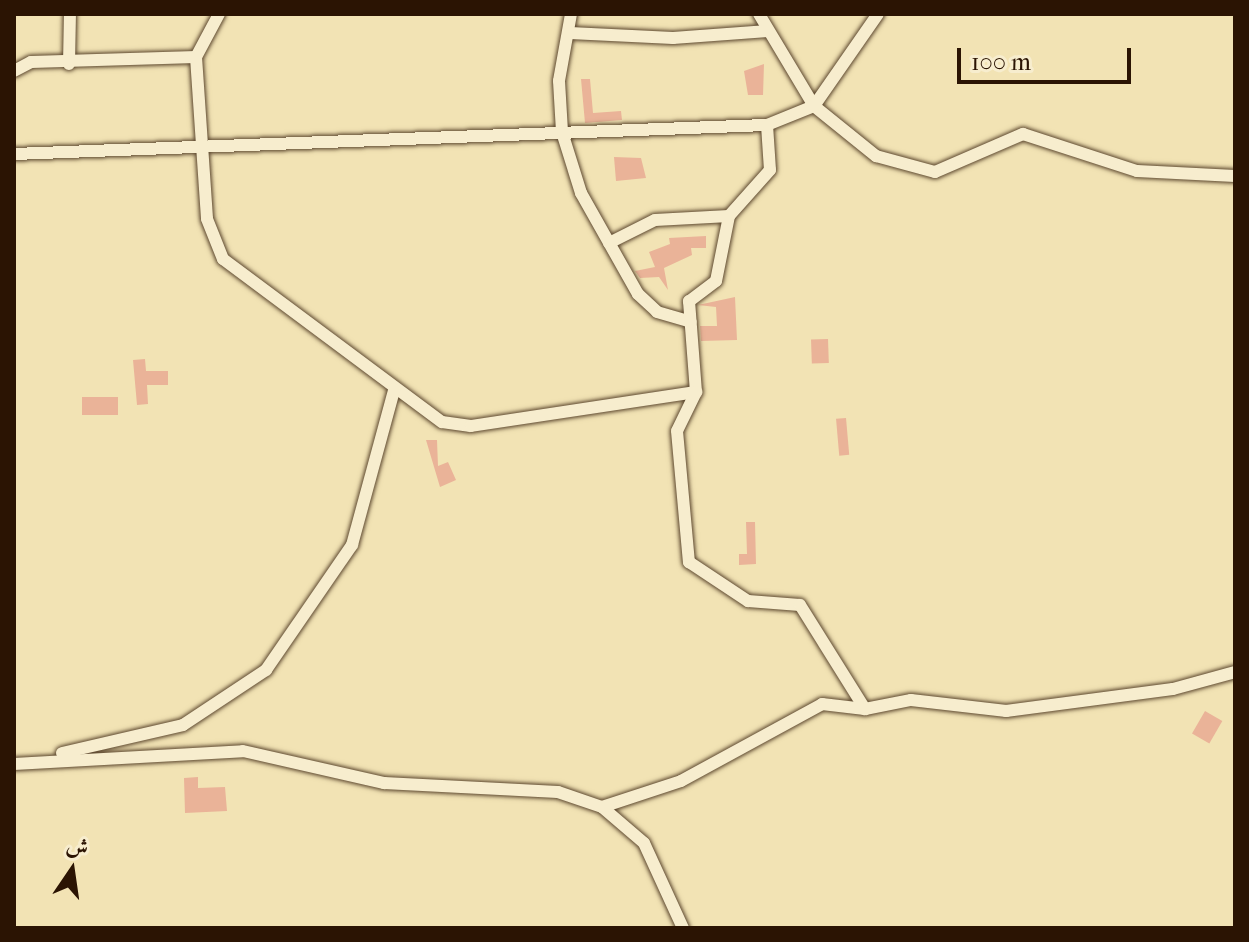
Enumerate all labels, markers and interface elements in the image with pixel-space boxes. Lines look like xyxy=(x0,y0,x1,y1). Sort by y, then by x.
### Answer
scale bar xyxy=(961,32,1135,82)
text: 100 m xyxy=(971,48,1031,76)
north arrow xyxy=(32,830,112,910)
text: ش xyxy=(64,831,91,862)

